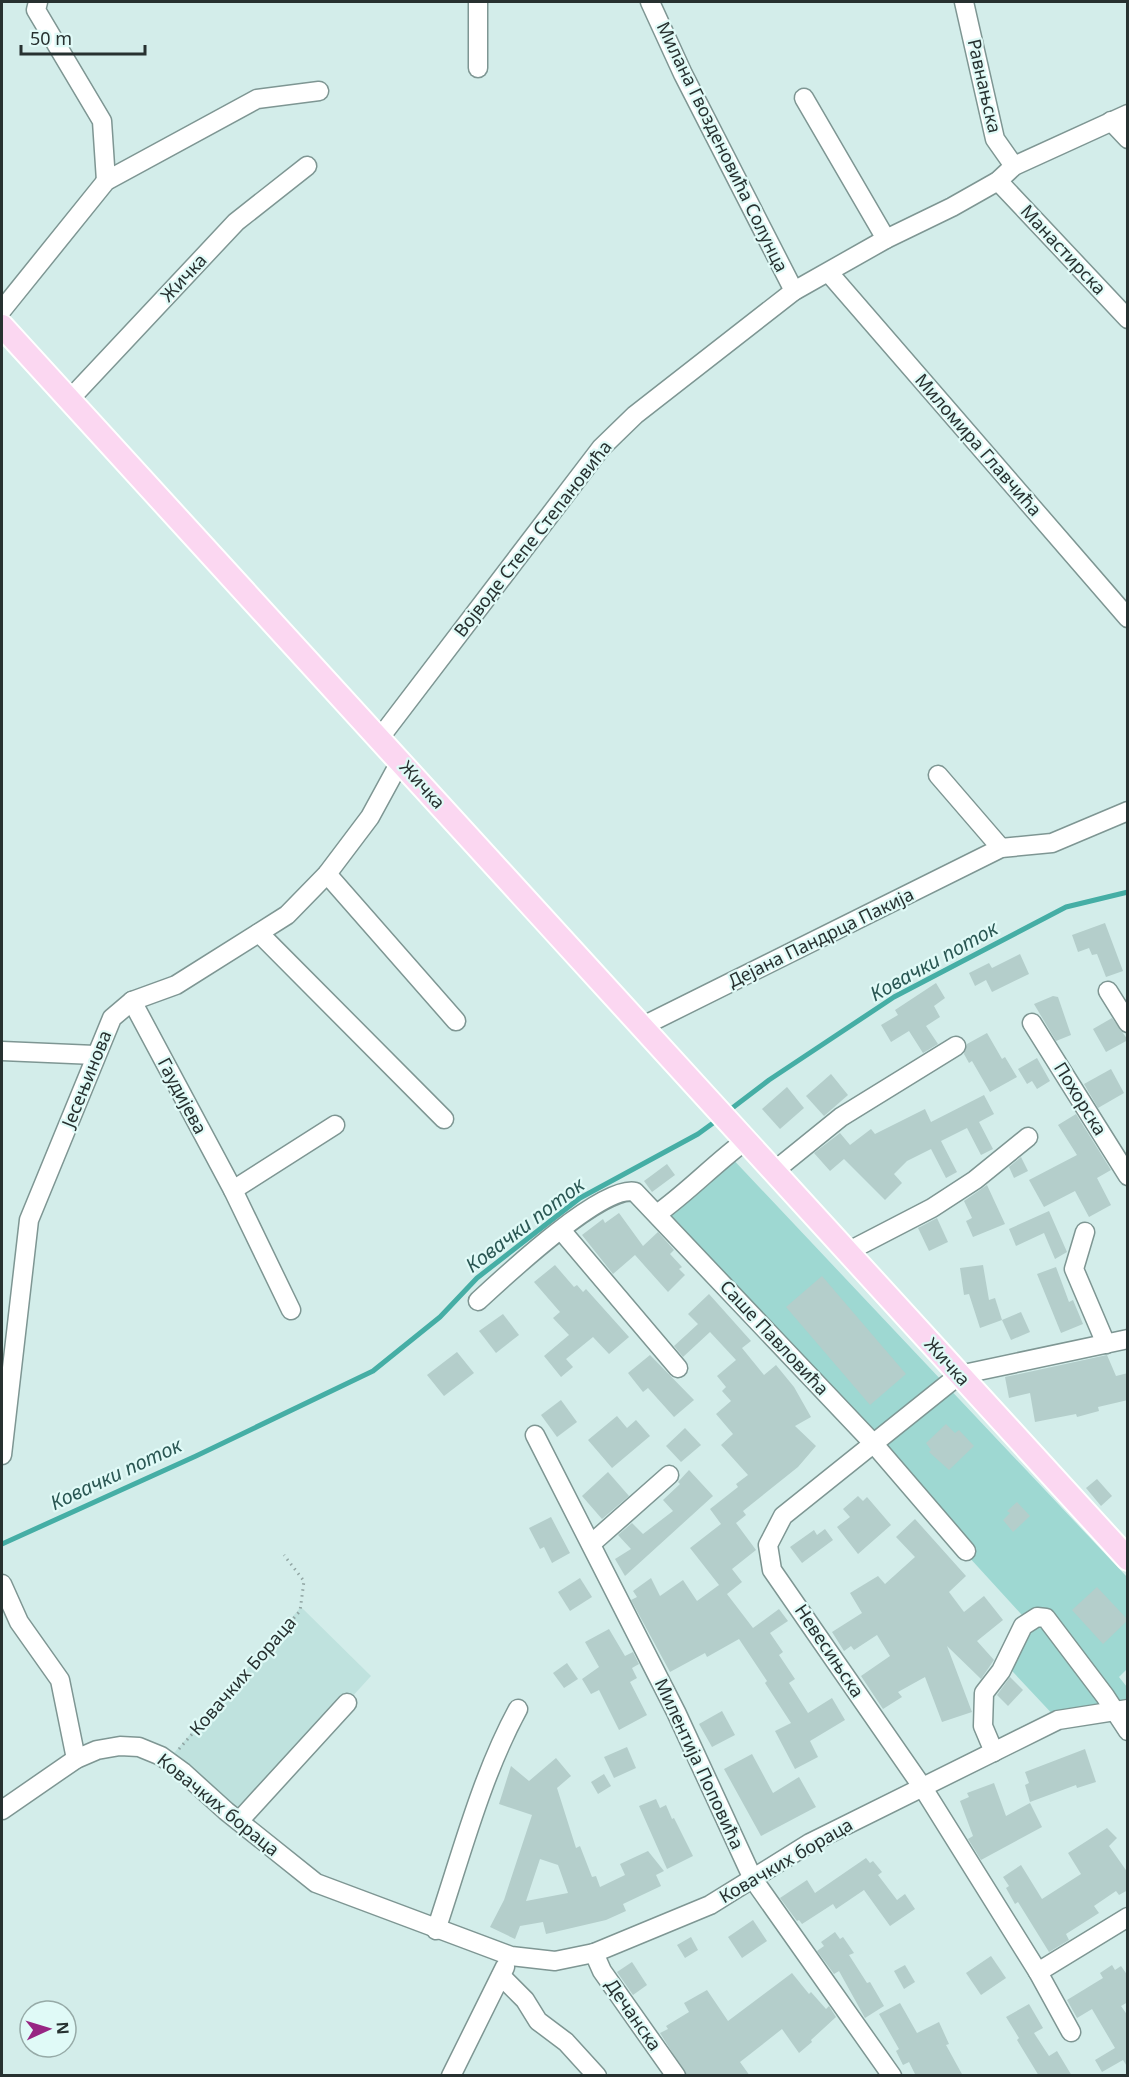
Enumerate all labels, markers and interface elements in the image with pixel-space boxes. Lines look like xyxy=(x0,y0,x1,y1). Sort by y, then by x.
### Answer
street label: Милана Гвозденовића Солунца xyxy=(652,17,794,276)
scale bar xyxy=(21,18,146,56)
text: 50 m xyxy=(30,26,72,50)
street label: Равнањска xyxy=(963,36,1007,135)
street label: Манастирска xyxy=(1016,199,1112,299)
street label: Жичка xyxy=(155,248,212,306)
street label: Миломира Главчића xyxy=(910,368,1047,521)
street label: Војводе Степе Степановића xyxy=(448,435,616,642)
street label: Жичка xyxy=(395,755,451,814)
street label: Дејана Пандрца Пакија xyxy=(724,882,917,993)
water label: Ковачки поток xyxy=(865,914,1003,1007)
street label: Јесењинова xyxy=(55,1027,116,1133)
street label: Гаудијева xyxy=(153,1053,213,1138)
street label: Похорска xyxy=(1049,1057,1113,1140)
water label: Ковачки поток xyxy=(460,1170,590,1278)
street label: Саше Павловића xyxy=(715,1275,834,1400)
street label: Жичка xyxy=(920,1332,976,1391)
water label: Ковачки поток xyxy=(46,1431,187,1516)
street label: Невесињска xyxy=(790,1599,870,1702)
street label: Ковачких Бораца xyxy=(184,1611,301,1740)
street label: Милентија Поповића xyxy=(650,1674,750,1853)
street label: Ковачких бораца xyxy=(153,1748,285,1861)
street label: Ковачких бораца xyxy=(714,1812,857,1908)
street label: Дечанска xyxy=(600,1974,667,2055)
north arrow xyxy=(18,1999,78,2059)
text: N xyxy=(52,2021,74,2035)

